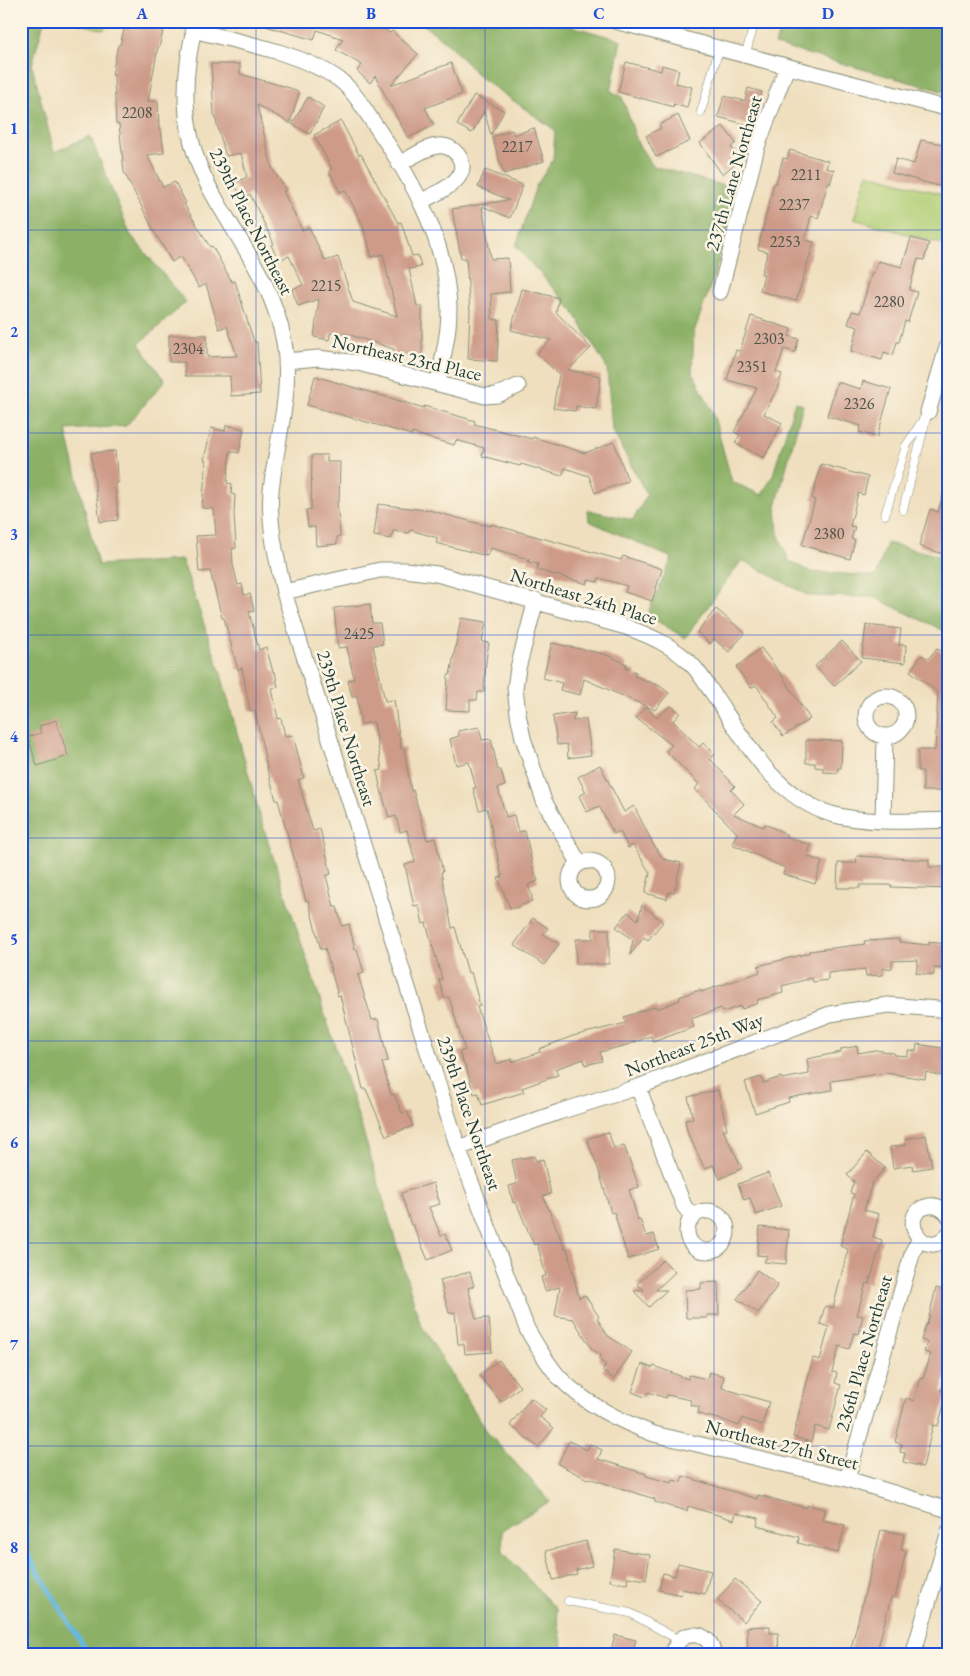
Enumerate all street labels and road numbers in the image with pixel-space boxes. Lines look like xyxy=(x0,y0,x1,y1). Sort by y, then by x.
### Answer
street label: 237th Lane Northeast xyxy=(699,93,768,254)
street label: 239th Place Northeast xyxy=(204,143,299,299)
street label: Northeast 23rd Place xyxy=(330,328,484,387)
street label: Northeast 24th Place xyxy=(507,562,660,631)
street label: 239th Place Northeast xyxy=(311,647,382,809)
street label: Northeast 25th Way xyxy=(621,1006,768,1082)
street label: 239th Place Northeast xyxy=(431,1033,508,1194)
street label: 236th Place Northeast xyxy=(829,1272,898,1434)
street label: Northeast 27th Street xyxy=(703,1413,861,1476)

